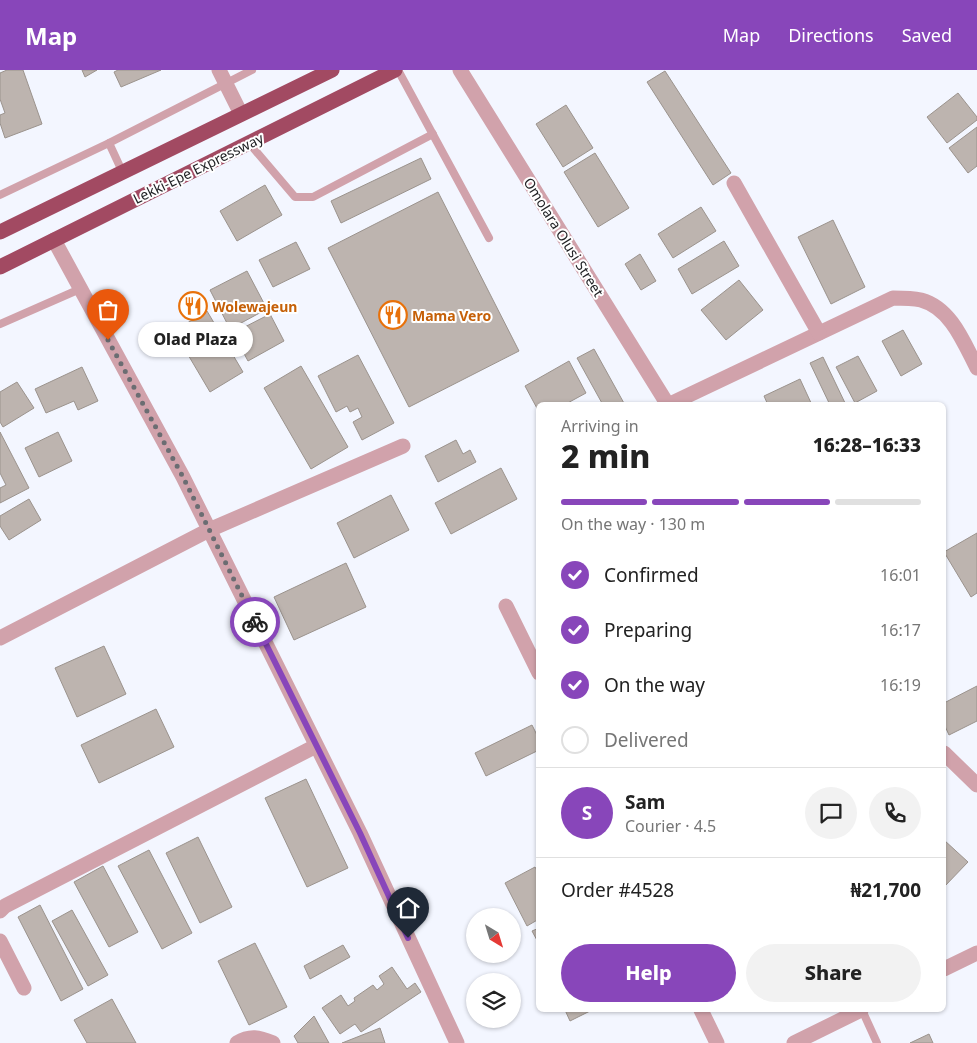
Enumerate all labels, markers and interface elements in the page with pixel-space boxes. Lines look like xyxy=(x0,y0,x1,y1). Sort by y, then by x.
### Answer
text: Map xyxy=(25,19,77,52)
text: Map xyxy=(723,23,760,47)
text: Directions xyxy=(788,23,874,47)
text: Saved xyxy=(902,23,952,47)
street label: Lekki-Epe Expressway xyxy=(130,128,267,208)
street label: Omolara Olusi Street xyxy=(520,174,608,300)
pin xyxy=(87,289,129,340)
restaurant icon: Wolewajeun xyxy=(178,291,208,321)
icon: bag xyxy=(94,296,122,324)
place label: Wolewajeun xyxy=(212,297,297,316)
restaurant icon: Mama Vero xyxy=(378,300,408,330)
place label: Mama Vero xyxy=(412,306,491,325)
callout: Olad Plaza xyxy=(138,322,253,358)
text: Olad Plaza xyxy=(153,328,238,350)
text: Arriving in xyxy=(561,415,639,437)
text: 16:28–16:33 xyxy=(813,432,921,458)
text: 2 min xyxy=(561,434,650,477)
text: On the way · 130 m xyxy=(561,513,705,535)
icon: check xyxy=(561,561,589,589)
text: Confirmed xyxy=(604,562,699,588)
text: 16:01 xyxy=(880,564,921,586)
courier xyxy=(230,597,280,647)
icon: bike xyxy=(241,608,269,636)
icon: check xyxy=(561,616,589,644)
text: Preparing xyxy=(604,617,692,643)
text: 16:17 xyxy=(880,619,921,641)
icon: check xyxy=(561,671,589,699)
text: On the way xyxy=(604,672,705,698)
text: 16:19 xyxy=(880,674,921,696)
text: Delivered xyxy=(604,727,689,753)
button: chat xyxy=(805,787,857,839)
button: phone xyxy=(869,787,921,839)
text: Sam xyxy=(625,789,665,815)
text: S xyxy=(582,800,592,826)
text: Courier · 4.5 xyxy=(625,815,716,837)
text: Order #4528 xyxy=(561,877,674,903)
text: ₦21,700 xyxy=(850,877,921,903)
pin xyxy=(387,887,429,938)
icon: home xyxy=(394,894,422,922)
north arrow xyxy=(466,908,521,962)
map controls xyxy=(466,908,521,1028)
button: Help xyxy=(561,944,736,1002)
button: Share xyxy=(746,944,921,1002)
button: layers xyxy=(466,973,521,1028)

